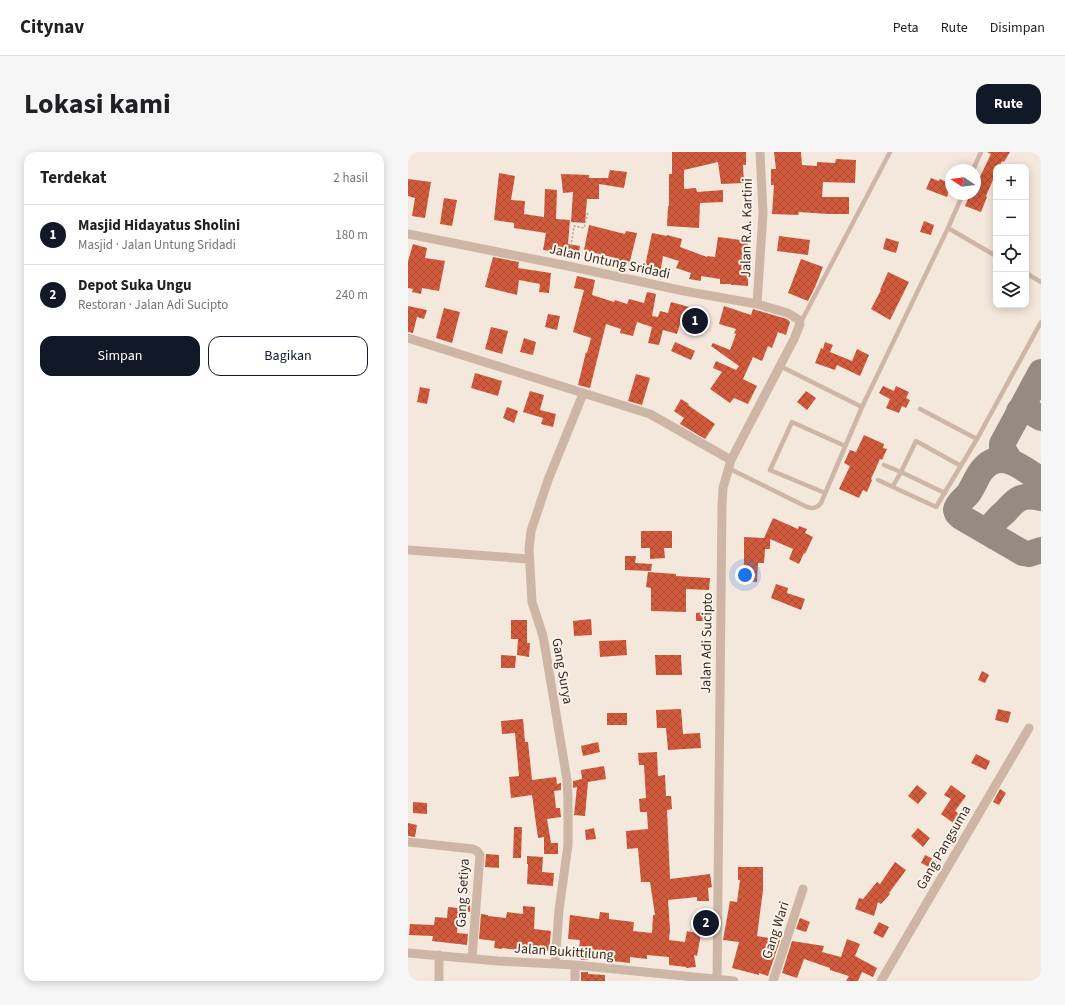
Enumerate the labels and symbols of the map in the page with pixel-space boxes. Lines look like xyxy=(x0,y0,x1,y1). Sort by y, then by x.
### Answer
north arrow xyxy=(945,164,981,200)
street label: Jalan R.A. Kartini xyxy=(736,178,758,278)
street label: Jalan Untung Sridadi xyxy=(547,239,672,285)
pin: 1 xyxy=(682,306,708,336)
your location xyxy=(735,565,755,585)
street label: Jalan Adi Sucipto xyxy=(696,592,718,694)
street label: Gang Surya xyxy=(546,637,578,706)
street label: Gang Pangsuma xyxy=(912,802,976,893)
street label: Gang Setiya xyxy=(451,858,475,928)
street label: Gang Wari xyxy=(757,899,795,962)
pin: 2 xyxy=(693,908,719,938)
street label: Jalan Bukittilung xyxy=(514,939,614,965)

